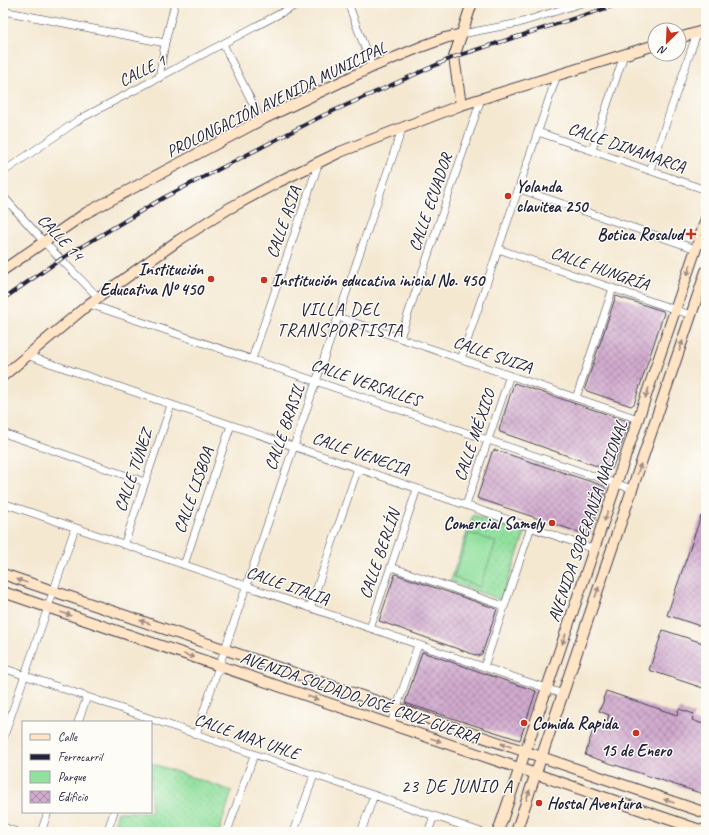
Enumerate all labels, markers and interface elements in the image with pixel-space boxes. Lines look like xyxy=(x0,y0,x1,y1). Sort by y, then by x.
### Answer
north arrow xyxy=(647,22,687,62)
street label: PROLONGACIÓN AVENIDA MUNICIPAL xyxy=(162,36,390,162)
text: N xyxy=(655,42,669,59)
street label: CALLE 1 xyxy=(115,49,170,91)
street label: CALLE DINAMARCA xyxy=(565,118,689,178)
street label: CALLE ECUADOR xyxy=(404,149,458,254)
place label: Yolanda clavitea 250 xyxy=(516,176,590,217)
street label: CALLE ASIA xyxy=(261,183,306,261)
marker: Yolanda clavitea 250 xyxy=(503,191,513,201)
street label: CALLE 14 xyxy=(33,209,90,267)
place label: Botica Rosalud xyxy=(597,224,686,245)
marker: Botica Rosalud xyxy=(686,229,696,239)
street label: CALLE HUNGRÍA xyxy=(548,241,653,296)
place label: Institución Educativa Nº 450 xyxy=(100,259,205,300)
one-way arrow xyxy=(686,264,692,276)
place label: Institución educativa inicial No. 450 xyxy=(272,270,486,291)
marker: Institución Educativa Nº 450 xyxy=(206,274,216,284)
marker: Institución educativa inicial No. 450 xyxy=(259,275,269,285)
district label: VILLA DEL TRANSPORTISTA xyxy=(277,298,403,341)
street label: CALLE SUIZA xyxy=(451,331,535,378)
one-way arrow xyxy=(678,340,684,352)
street label: CALLE VERSALLES xyxy=(308,354,426,412)
street label: CALLE BRASIL xyxy=(260,381,309,473)
street label: CALLE MÉXICO xyxy=(448,385,500,484)
one-way arrow xyxy=(644,387,650,399)
street label: AVENIDA SOBERANÍA NACIONAL xyxy=(542,417,632,625)
street label: CALLE TÚNEZ xyxy=(109,424,158,514)
street label: CALLE VENECIA xyxy=(310,427,413,480)
street label: CALLE LISBOA xyxy=(169,444,218,536)
one-way arrow xyxy=(636,463,642,475)
street label: CALLE BERLÍN xyxy=(354,504,405,601)
one-way arrow xyxy=(602,510,608,522)
place label: Comercial Samely xyxy=(443,513,546,534)
marker: Comercial Samely xyxy=(547,518,557,528)
street label: CALLE ITALIA xyxy=(244,561,333,610)
one-way arrow xyxy=(15,577,27,583)
one-way arrow xyxy=(594,586,600,598)
one-way arrow xyxy=(61,611,73,617)
one-way arrow xyxy=(138,619,150,625)
one-way arrow xyxy=(561,633,567,645)
street label: AVENIDA SOLDADO JOSÉ CRUZ GUERRA xyxy=(238,646,484,749)
one-way arrow xyxy=(184,653,196,659)
one-way arrow xyxy=(307,695,319,701)
street label: CALLE MAX UHLE xyxy=(192,709,305,765)
place label: Comida Rapida xyxy=(532,713,620,734)
marker: Comida Rapida xyxy=(519,718,529,728)
legend xyxy=(22,721,152,813)
marker: 15 de Enero xyxy=(631,728,641,738)
text: Calle xyxy=(58,729,78,745)
one-way arrow xyxy=(430,737,442,743)
place label: 15 de Enero xyxy=(601,740,673,761)
one-way arrow xyxy=(500,742,512,748)
text: Ferrocarril xyxy=(58,749,104,765)
text: Parque xyxy=(58,769,87,785)
district label: 23 DE JUNIO A xyxy=(401,775,513,797)
text: Edificio xyxy=(58,789,88,805)
one-way arrow xyxy=(526,789,532,801)
place label: Hostal Aventura xyxy=(547,793,643,814)
marker: Hostal Aventura xyxy=(534,798,544,808)
one-way arrow xyxy=(663,798,675,804)

